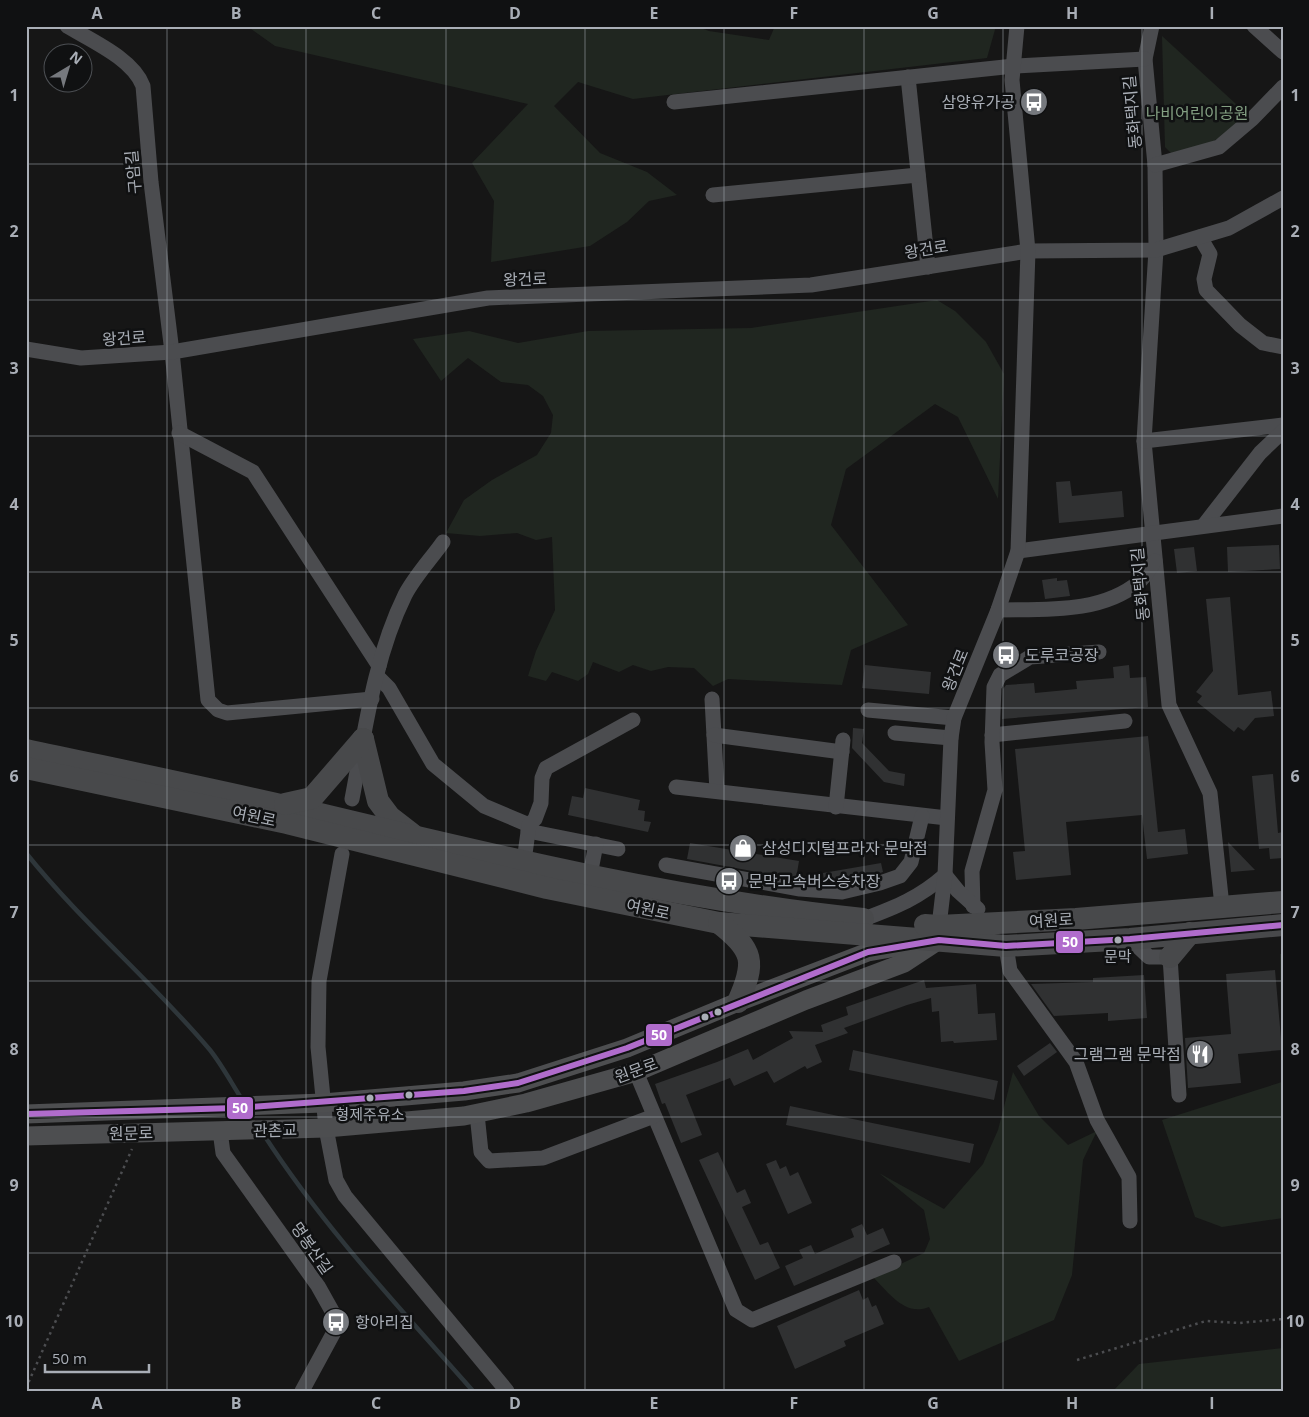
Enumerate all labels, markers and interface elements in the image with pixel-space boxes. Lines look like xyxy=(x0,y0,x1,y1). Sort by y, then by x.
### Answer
text: A xyxy=(91,2,103,24)
text: B xyxy=(231,2,241,24)
text: C xyxy=(371,2,381,24)
text: D xyxy=(509,2,521,24)
text: E xyxy=(650,2,659,24)
text: F xyxy=(790,2,798,24)
text: G xyxy=(927,2,939,24)
text: H xyxy=(1066,2,1078,24)
text: I xyxy=(1209,2,1215,24)
north arrow xyxy=(42,42,92,92)
text: N xyxy=(66,46,87,68)
street label: 동화택지길 xyxy=(1118,74,1146,150)
text: 1 xyxy=(9,84,19,106)
text: 1 xyxy=(1290,84,1300,106)
bus stop icon: 삼양유가공 xyxy=(1019,87,1049,117)
place label: 삼양유가공 xyxy=(941,91,1015,113)
park label: 나비어린이공원 xyxy=(1145,102,1249,124)
street label: 구암길 xyxy=(120,149,146,195)
text: 2 xyxy=(9,220,19,242)
text: 2 xyxy=(1290,220,1300,242)
street label: 왕건로 xyxy=(902,235,950,263)
street label: 왕건로 xyxy=(503,267,548,291)
street label: 왕건로 xyxy=(101,325,147,351)
text: 3 xyxy=(9,357,19,379)
text: 3 xyxy=(1290,357,1300,379)
text: 4 xyxy=(9,493,19,515)
text: 4 xyxy=(1290,493,1300,515)
street label: 동화택지길 xyxy=(1126,546,1154,622)
text: 5 xyxy=(9,629,19,651)
text: 5 xyxy=(1290,629,1300,651)
bus stop icon: 도루코공장 xyxy=(991,640,1021,670)
place label: 도루코공장 xyxy=(1025,644,1099,666)
street label: 왕건로 xyxy=(937,645,974,695)
text: 6 xyxy=(9,765,19,787)
text: 6 xyxy=(1290,765,1300,787)
street label: 여원로 xyxy=(230,801,278,831)
shop icon: 삼성디지털프라자 문막점 xyxy=(728,833,758,863)
place label: 삼성디지털프라자 문막점 xyxy=(762,837,928,859)
bus stop icon: 문막고속버스승차장 xyxy=(714,866,744,896)
place label: 문막고속버스승차장 xyxy=(748,870,881,892)
street label: 여원로 xyxy=(624,894,672,924)
text: 7 xyxy=(9,901,19,923)
text: 7 xyxy=(1290,901,1300,923)
street label: 여원로 xyxy=(1028,908,1074,932)
line badge: 50 xyxy=(1055,930,1084,954)
text: 50 xyxy=(1062,932,1078,951)
marker: 문막 xyxy=(1113,935,1123,945)
place label: 문막 xyxy=(1104,946,1132,966)
unlabelled marker xyxy=(713,1007,723,1017)
unlabelled marker xyxy=(700,1012,710,1022)
line badge: 50 xyxy=(645,1023,673,1047)
text: 50 xyxy=(651,1025,667,1044)
text: 8 xyxy=(9,1038,19,1060)
text: 8 xyxy=(1290,1038,1300,1060)
restaurant icon: 그램그램 문막점 xyxy=(1185,1039,1215,1069)
place label: 그램그램 문막점 xyxy=(1074,1043,1181,1065)
street label: 원문로 xyxy=(611,1052,661,1088)
unlabelled marker xyxy=(404,1090,414,1100)
marker: 형제주유소 xyxy=(365,1093,375,1103)
line badge: 50 xyxy=(226,1096,254,1120)
text: 50 xyxy=(232,1098,248,1117)
place label: 형제주유소 xyxy=(335,1104,405,1124)
street label: 관촌교 xyxy=(253,1119,297,1141)
street label: 원문로 xyxy=(109,1122,154,1144)
text: 9 xyxy=(9,1174,19,1196)
text: 9 xyxy=(1290,1174,1300,1196)
street label: 명봉산길 xyxy=(286,1218,338,1278)
bus stop icon: 항아리집 xyxy=(321,1307,351,1337)
text: 10 xyxy=(5,1310,23,1332)
text: 10 xyxy=(1286,1310,1304,1332)
place label: 항아리집 xyxy=(355,1311,414,1333)
scale bar xyxy=(45,1342,149,1374)
text: 50 m xyxy=(52,1348,87,1368)
text: A xyxy=(91,1392,103,1414)
text: B xyxy=(231,1392,241,1414)
text: C xyxy=(371,1392,381,1414)
text: D xyxy=(509,1392,521,1414)
text: E xyxy=(650,1392,659,1414)
text: F xyxy=(790,1392,798,1414)
text: G xyxy=(927,1392,939,1414)
text: H xyxy=(1066,1392,1078,1414)
text: I xyxy=(1209,1392,1215,1414)

